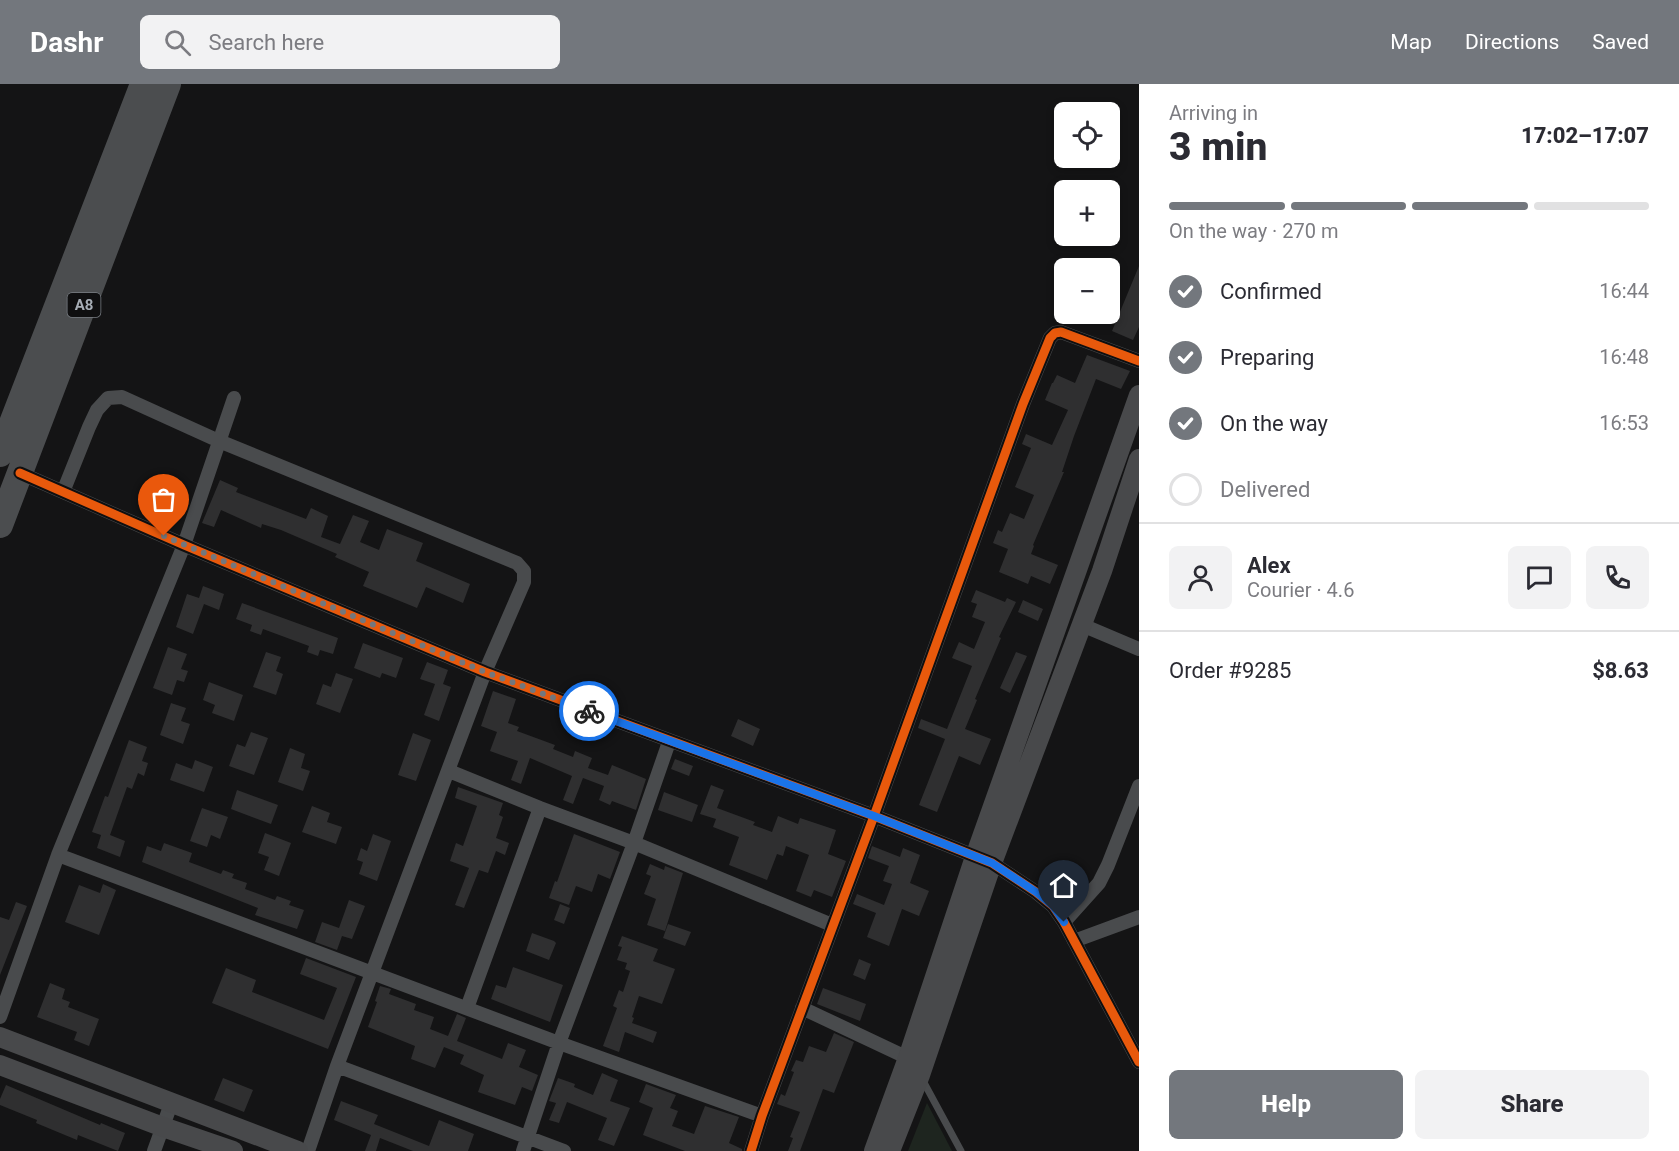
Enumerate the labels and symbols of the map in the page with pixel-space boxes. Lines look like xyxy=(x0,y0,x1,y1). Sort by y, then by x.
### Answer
road number: A8 xyxy=(68,293,100,317)
pin xyxy=(138,474,189,536)
courier xyxy=(559,681,619,741)
pin xyxy=(1038,860,1089,922)

